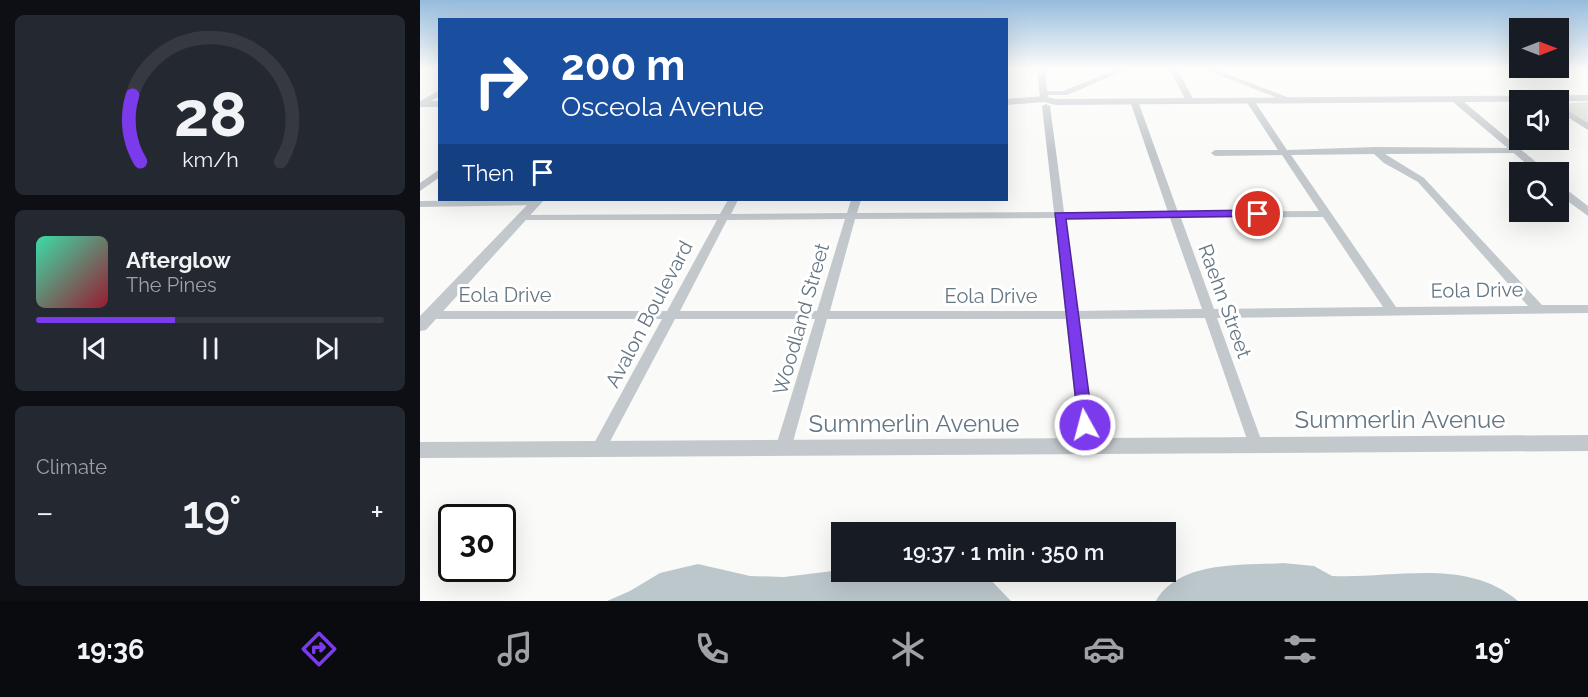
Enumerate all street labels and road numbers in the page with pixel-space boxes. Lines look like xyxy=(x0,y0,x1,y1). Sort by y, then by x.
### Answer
street label: Avalon Boulevard xyxy=(600,237,698,391)
street label: Woodland Street xyxy=(768,240,834,398)
street label: Raehn Street xyxy=(1193,241,1257,361)
street label: Eola Drive xyxy=(1430,277,1524,303)
street label: Eola Drive xyxy=(459,283,552,307)
street label: Eola Drive xyxy=(945,284,1038,308)
street label: Summerlin Avenue xyxy=(1295,405,1505,434)
street label: Summerlin Avenue xyxy=(809,409,1019,438)

